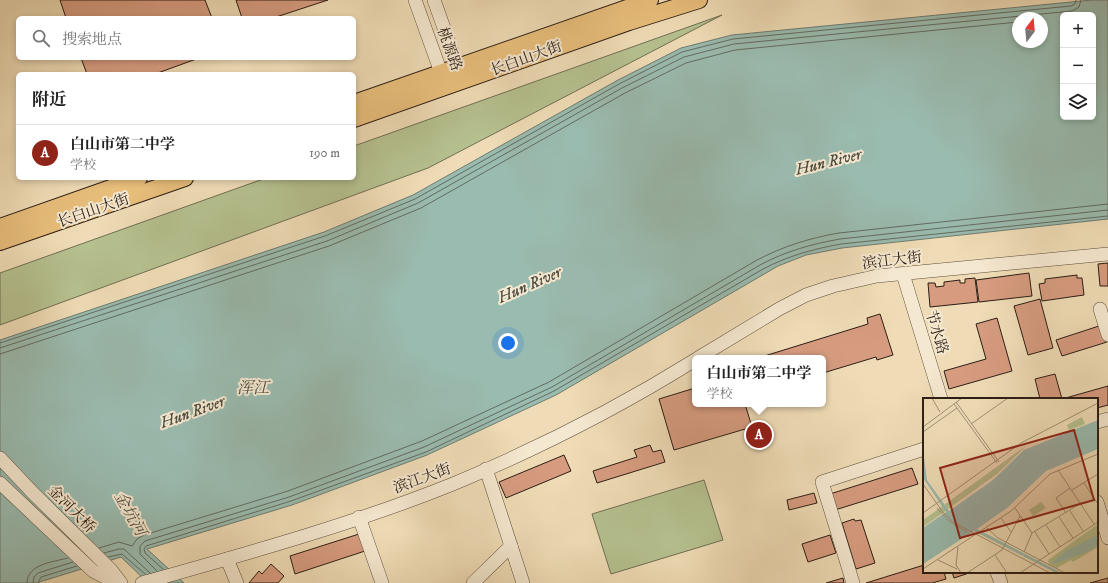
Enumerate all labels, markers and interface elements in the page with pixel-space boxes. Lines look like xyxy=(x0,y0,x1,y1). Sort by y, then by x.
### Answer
north arrow xyxy=(1012,12,1048,48)
map controls xyxy=(1060,12,1096,120)
button: + xyxy=(1060,12,1096,48)
search box xyxy=(16,16,356,60)
street label: 桃源路 xyxy=(433,25,466,74)
icon: search xyxy=(30,27,52,49)
text: 搜索地点 xyxy=(62,30,122,49)
street label: 长白山大街 xyxy=(488,37,565,80)
button: − xyxy=(1060,48,1096,84)
button: layers xyxy=(1060,84,1096,120)
text: 附近 xyxy=(32,89,66,111)
text: 白山市第二中学 xyxy=(70,135,175,154)
water label: Hun River xyxy=(792,144,865,180)
text: A xyxy=(41,145,49,161)
text: 190 m xyxy=(309,145,340,161)
text: 学校 xyxy=(70,157,96,173)
street label: 长白山大街 xyxy=(55,189,132,232)
street label: 滨江大街 xyxy=(861,247,923,274)
water label: Hun River xyxy=(494,261,566,308)
street label: 节水路 xyxy=(921,308,952,356)
your location xyxy=(498,333,518,353)
popup xyxy=(692,355,826,407)
text: 白山市第二中学 xyxy=(706,364,812,383)
water label: 浑江 xyxy=(237,378,271,398)
text: 学校 xyxy=(706,386,733,402)
water label: Hun River xyxy=(156,391,229,433)
inset map xyxy=(923,398,1098,573)
pin: A xyxy=(746,420,772,450)
street label: 滨江大街 xyxy=(391,459,454,498)
street label: 金河大桥 xyxy=(44,481,100,537)
water label: 金坑河 xyxy=(110,488,152,542)

